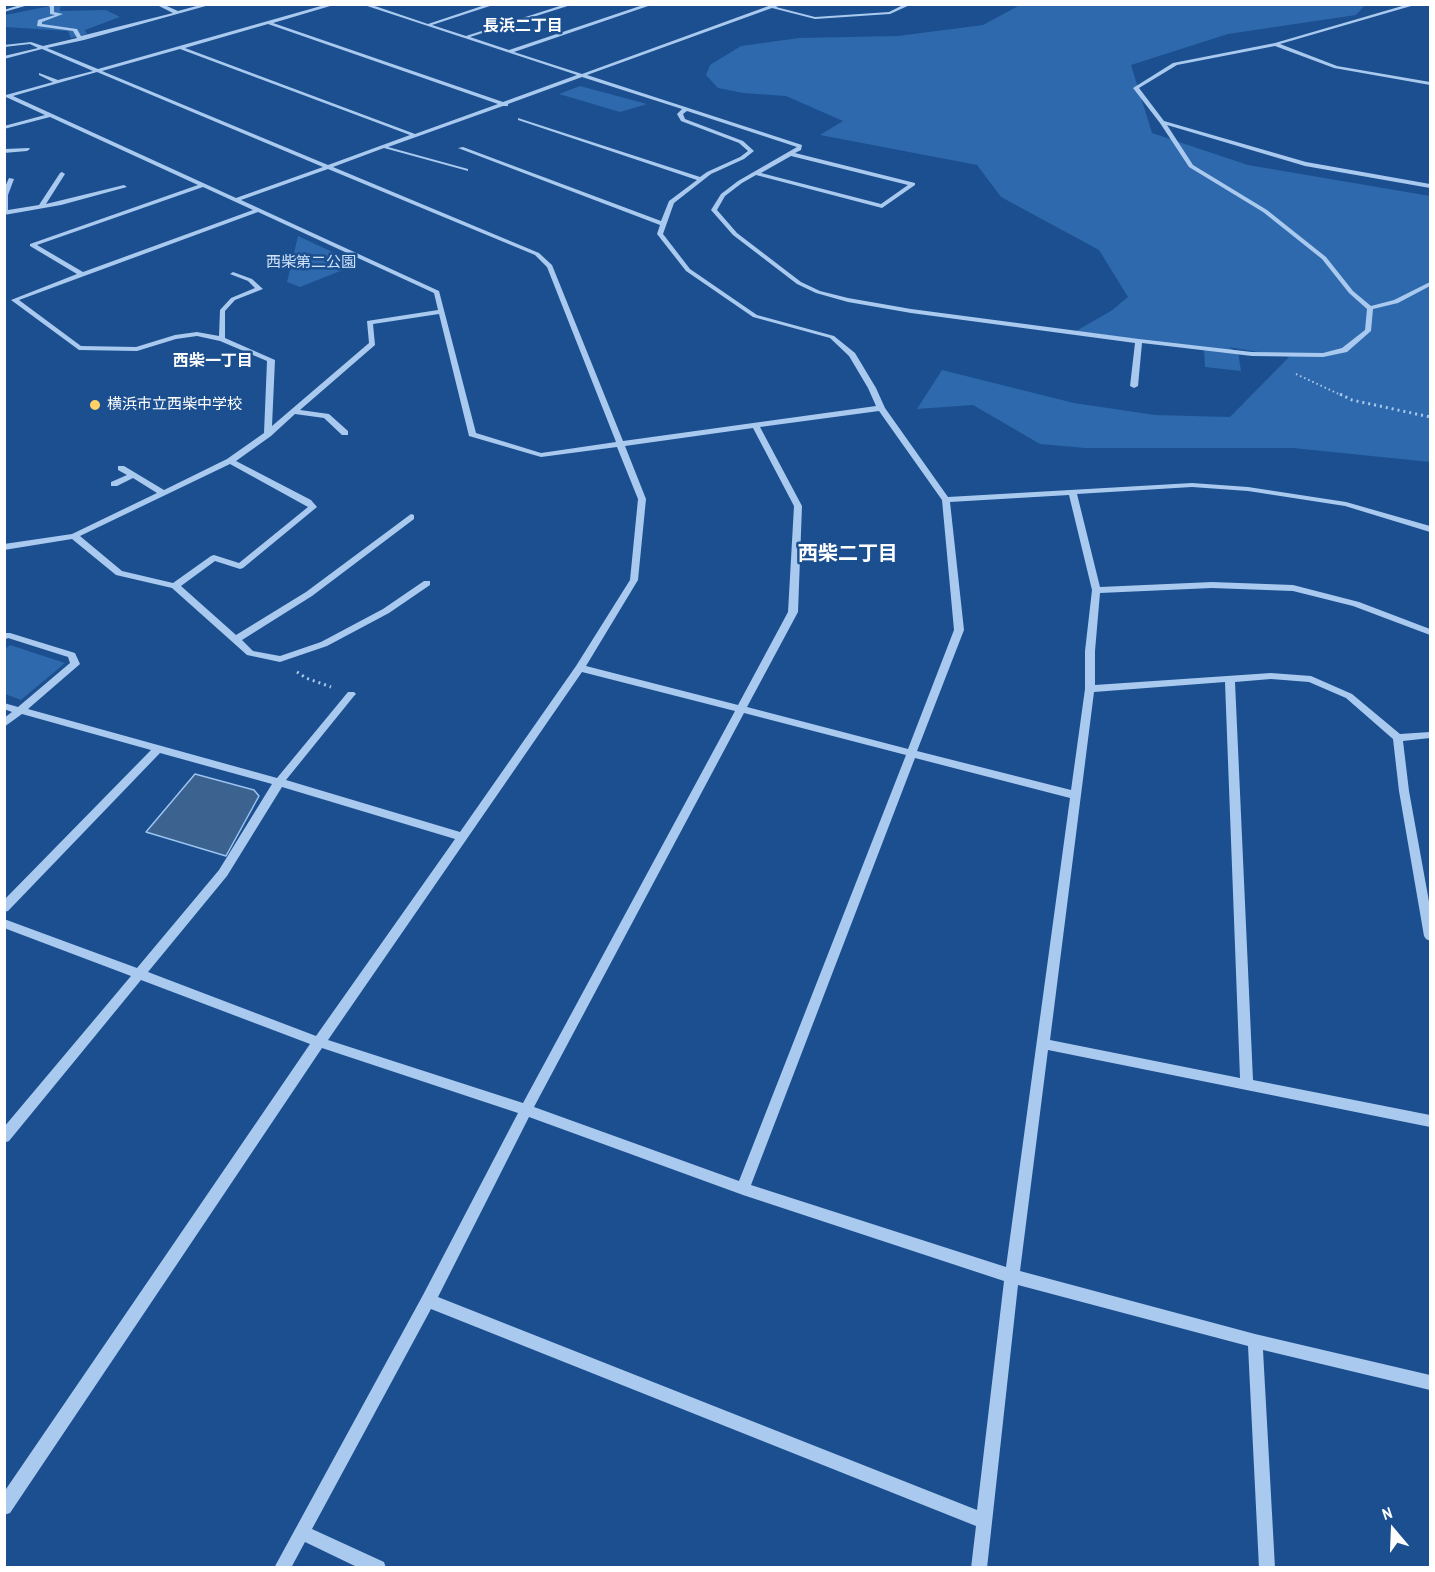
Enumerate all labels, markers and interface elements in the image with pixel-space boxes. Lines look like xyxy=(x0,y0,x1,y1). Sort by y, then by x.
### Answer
district label: 長浜二丁目 xyxy=(483,17,563,37)
park label: 西柴第二公園 xyxy=(266,254,356,272)
district label: 西柴一丁目 xyxy=(173,352,253,372)
place label: 横浜市立西柴中学校 xyxy=(107,396,242,414)
marker: 横浜市立西柴中学校 xyxy=(88,398,102,412)
district label: 西柴二丁目 xyxy=(798,543,898,567)
north arrow xyxy=(1363,1500,1423,1560)
text: N xyxy=(1379,1501,1395,1525)

